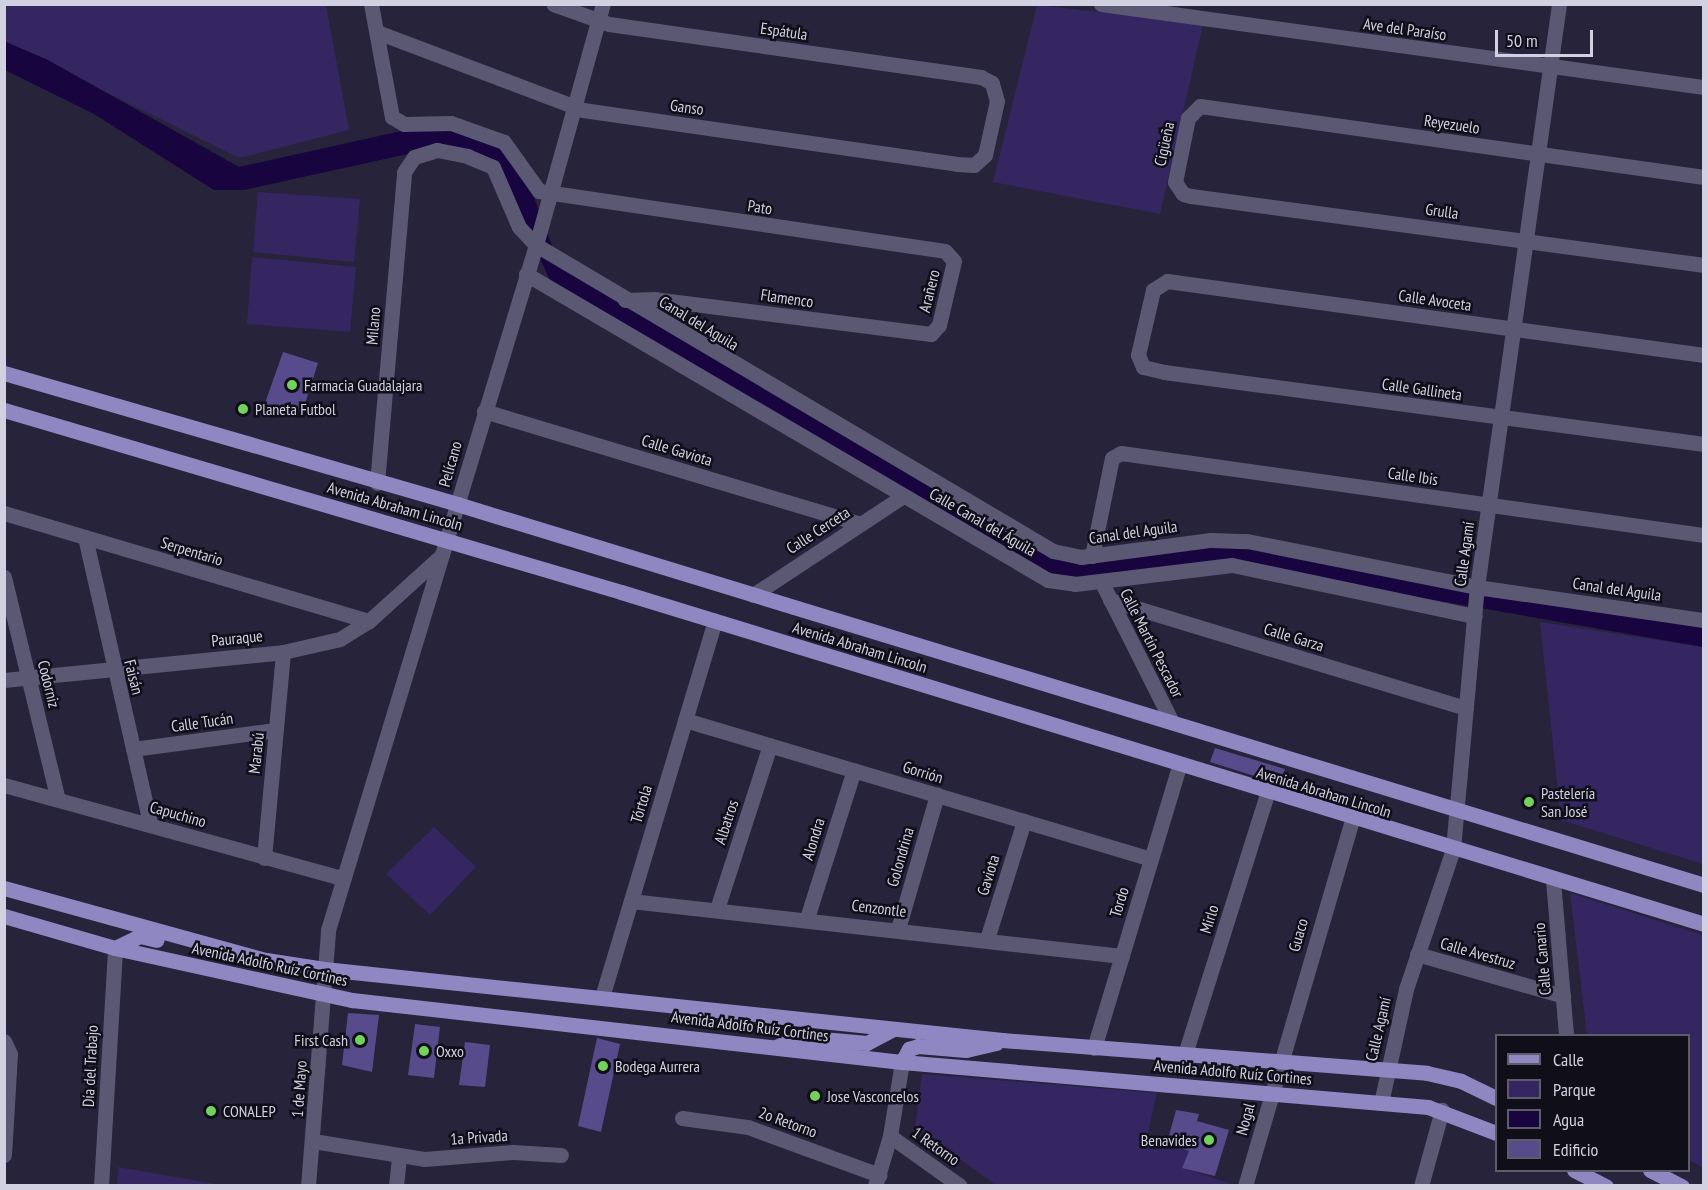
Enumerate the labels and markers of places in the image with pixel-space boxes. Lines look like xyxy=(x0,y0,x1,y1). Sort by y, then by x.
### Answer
place label: Farmacia Guadalajara xyxy=(304,375,422,395)
marker: Farmacia Guadalajara xyxy=(285,378,299,392)
place label: Planeta Futbol xyxy=(255,399,336,419)
marker: Planeta Futbol xyxy=(236,402,250,416)
place label: Pastelería San José xyxy=(1541,783,1595,821)
marker: Pastelería San José xyxy=(1522,795,1536,809)
place label: First Cash xyxy=(294,1030,348,1050)
marker: First Cash xyxy=(353,1033,367,1047)
place label: Oxxo xyxy=(436,1041,464,1061)
marker: Oxxo xyxy=(417,1044,431,1058)
place label: Bodega Aurrera xyxy=(615,1056,700,1076)
marker: Bodega Aurrera xyxy=(596,1059,610,1073)
place label: Jose Vasconcelos xyxy=(827,1086,919,1106)
marker: Jose Vasconcelos xyxy=(808,1089,822,1103)
place label: CONALEP xyxy=(223,1101,276,1121)
marker: CONALEP xyxy=(204,1104,218,1118)
place label: Benavides xyxy=(1141,1130,1197,1150)
marker: Benavides xyxy=(1202,1133,1216,1147)

